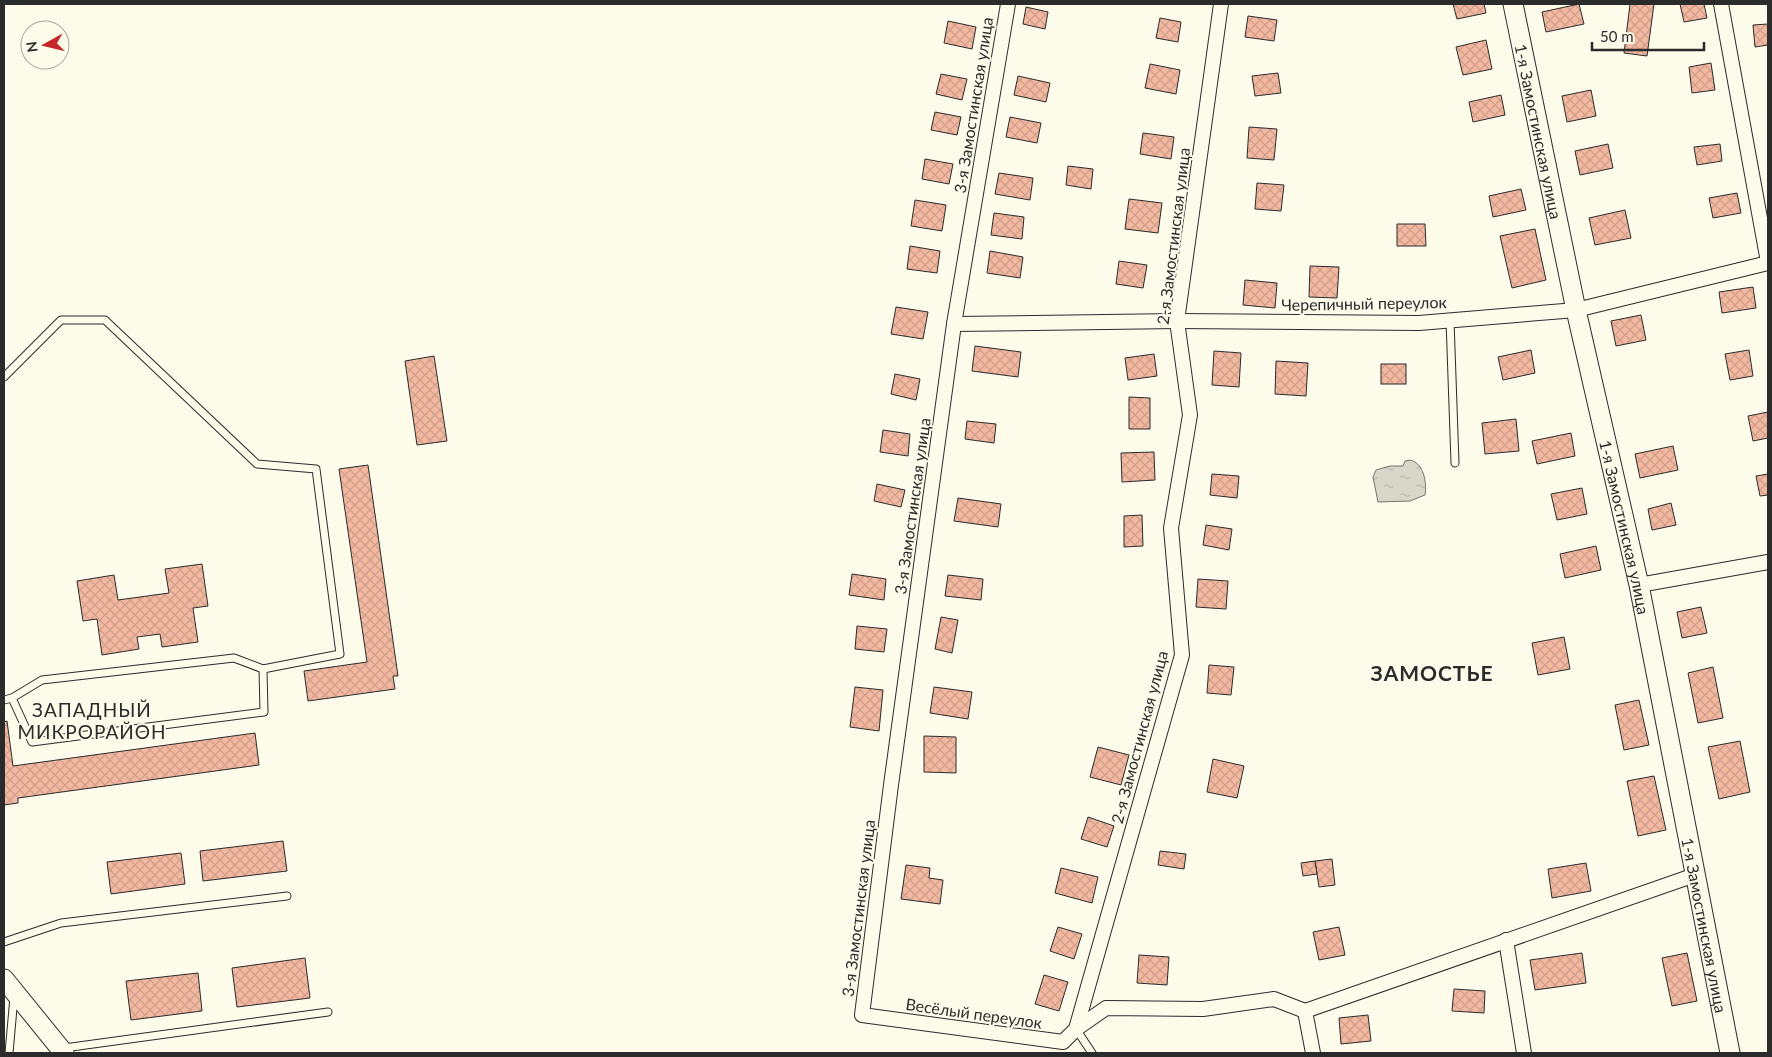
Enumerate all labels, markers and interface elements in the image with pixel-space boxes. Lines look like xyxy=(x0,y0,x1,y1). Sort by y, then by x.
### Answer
street label: 3-я Замостинская улица xyxy=(950,16,996,194)
north arrow xyxy=(20,20,70,70)
scale bar xyxy=(1592,20,1704,52)
text: 50 m xyxy=(1600,27,1634,45)
text: N xyxy=(22,40,41,53)
street label: 1-я Замостинская улица xyxy=(1512,42,1566,221)
street label: 2-я Замостинская улица xyxy=(1153,146,1193,326)
street label: Черепичный переулок xyxy=(1281,292,1448,314)
street label: 3-я Замостинская улица xyxy=(890,416,934,596)
street label: 1-я Замостинская улица xyxy=(1597,438,1654,616)
street label: 2-я Замостинская улица xyxy=(1107,649,1171,825)
district label: ЗАМОСТЬЕ xyxy=(1370,660,1494,685)
district label: ЗАПАДНЫЙ МИКРОРАЙОН xyxy=(17,698,167,743)
street label: 3-я Замостинская улица xyxy=(838,818,878,998)
street label: 1-я Замостинская улица xyxy=(1679,836,1731,1014)
street label: Весёлый переулок xyxy=(904,994,1044,1032)

